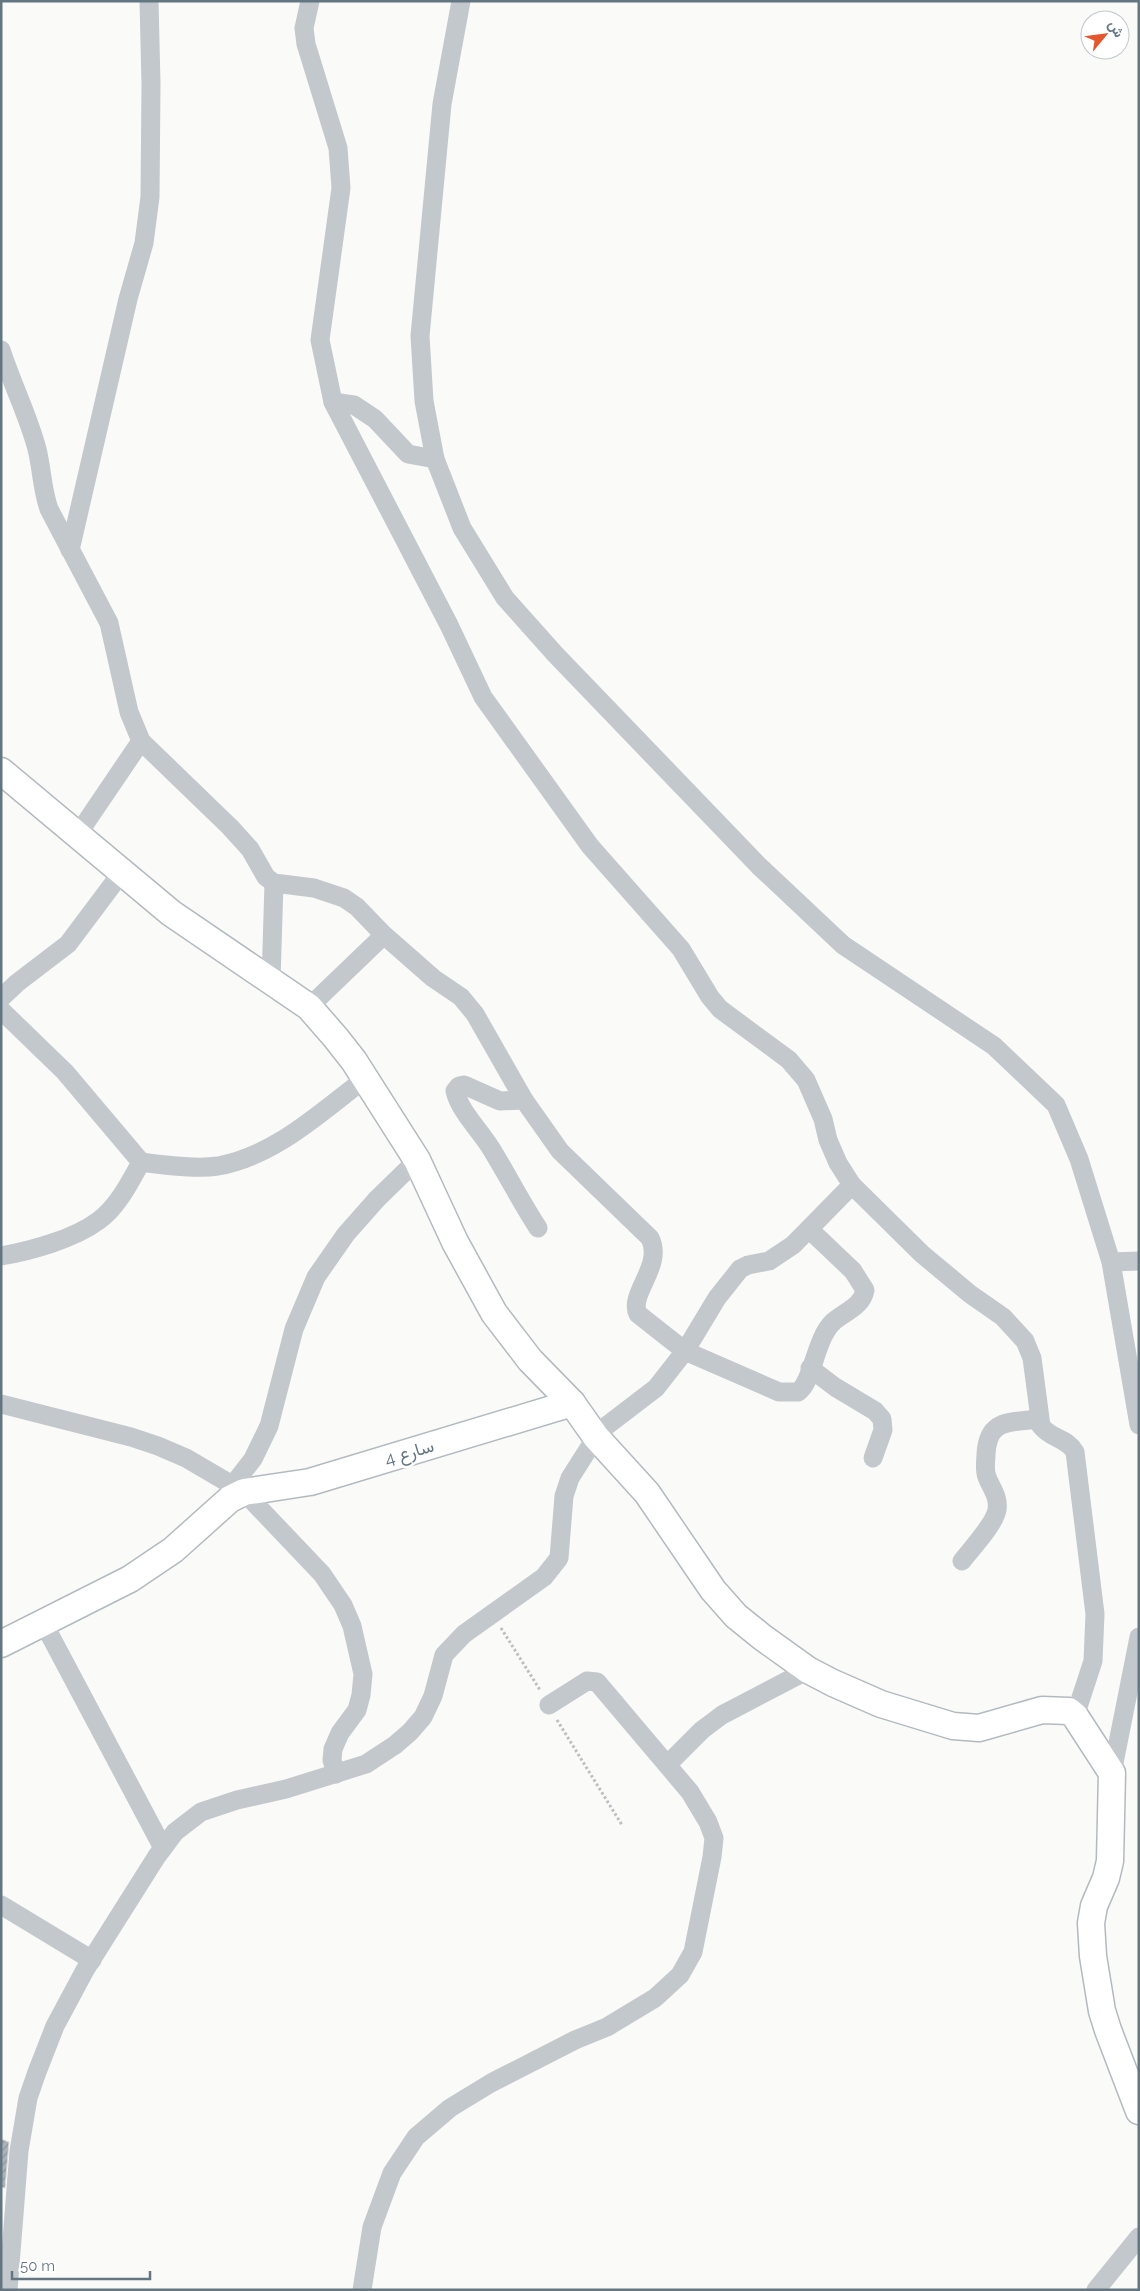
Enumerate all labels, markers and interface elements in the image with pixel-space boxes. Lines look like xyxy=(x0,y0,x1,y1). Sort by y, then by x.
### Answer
north arrow xyxy=(1080,10,1130,60)
text: ش xyxy=(1104,17,1128,41)
street label: سارع 4 xyxy=(382,1435,437,1471)
scale bar xyxy=(12,2248,150,2280)
text: 50 m xyxy=(20,2257,55,2275)

